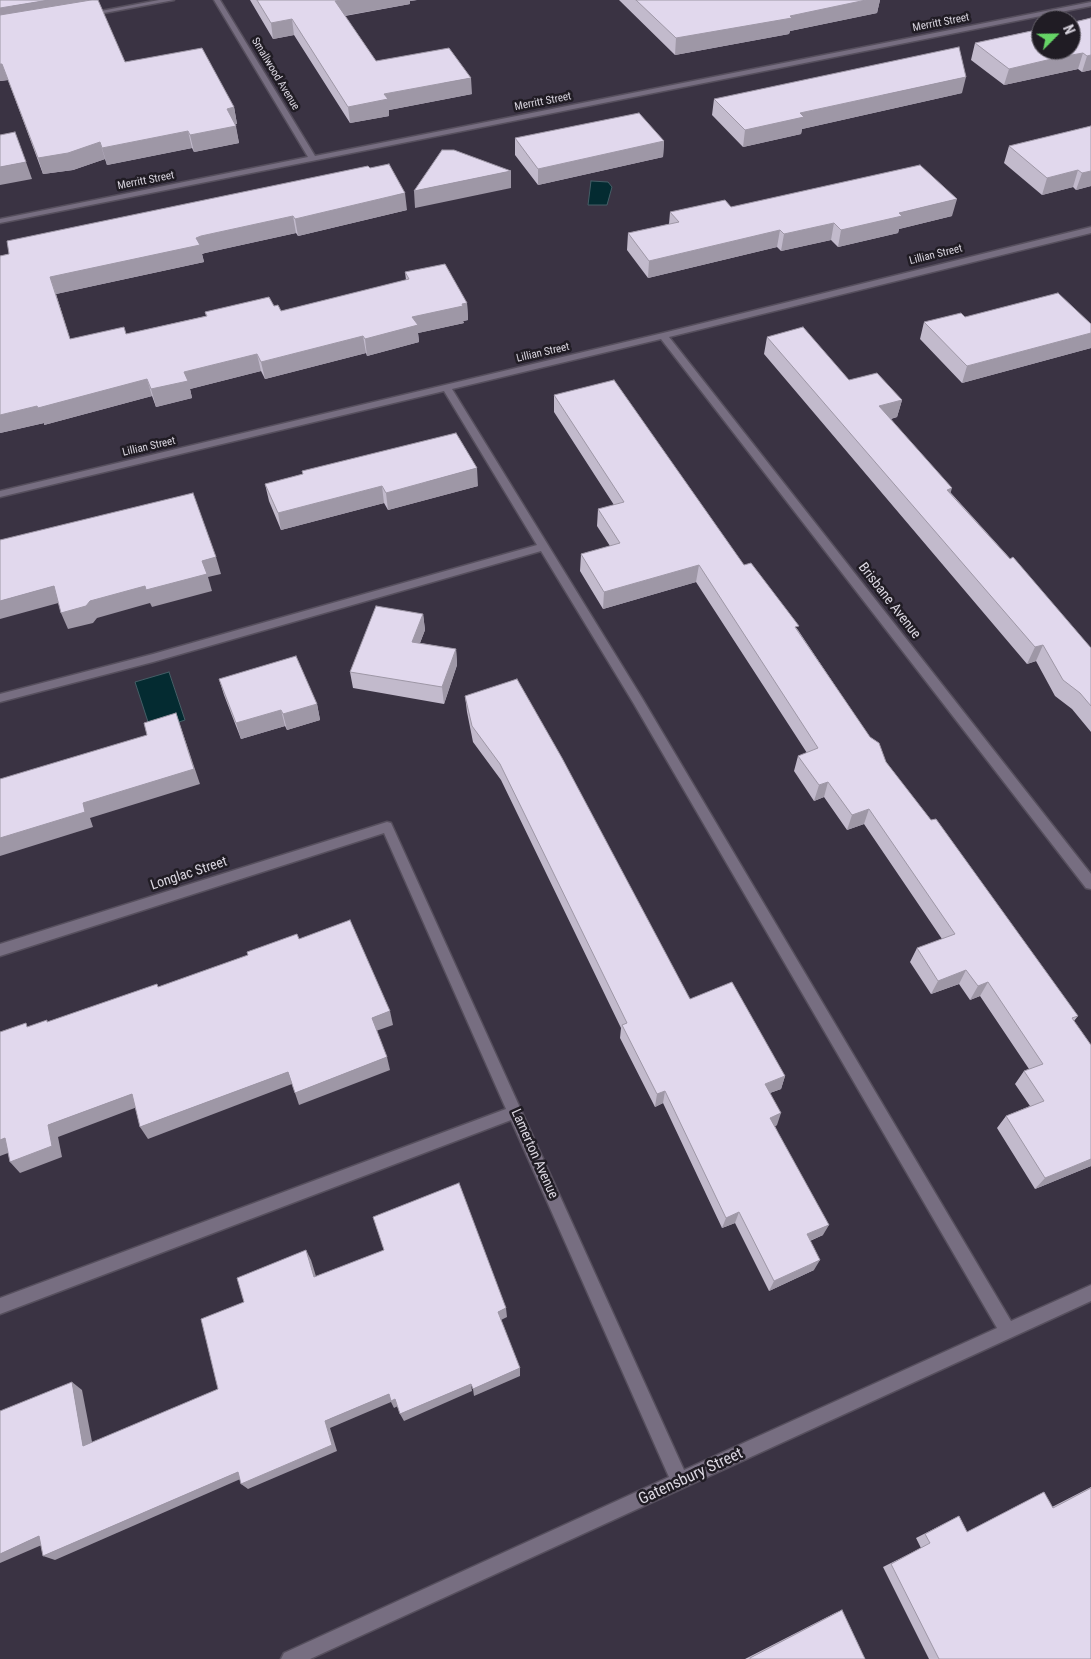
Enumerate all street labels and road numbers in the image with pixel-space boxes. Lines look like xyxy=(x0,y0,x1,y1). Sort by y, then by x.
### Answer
street label: Merritt Street xyxy=(912,11,970,35)
street label: Smallwood Avenue xyxy=(248,35,302,113)
street label: Merritt Street xyxy=(514,90,572,114)
street label: Merritt Street xyxy=(117,169,175,193)
street label: Lillian Street xyxy=(908,242,964,268)
street label: Lillian Street xyxy=(515,340,571,366)
street label: Lillian Street xyxy=(121,434,177,460)
street label: Brisbane Avenue xyxy=(854,560,924,642)
street label: Longlac Street xyxy=(148,854,230,894)
street label: Lamerton Avenue xyxy=(507,1107,561,1201)
street label: Gatensbury Street xyxy=(636,1444,746,1510)

